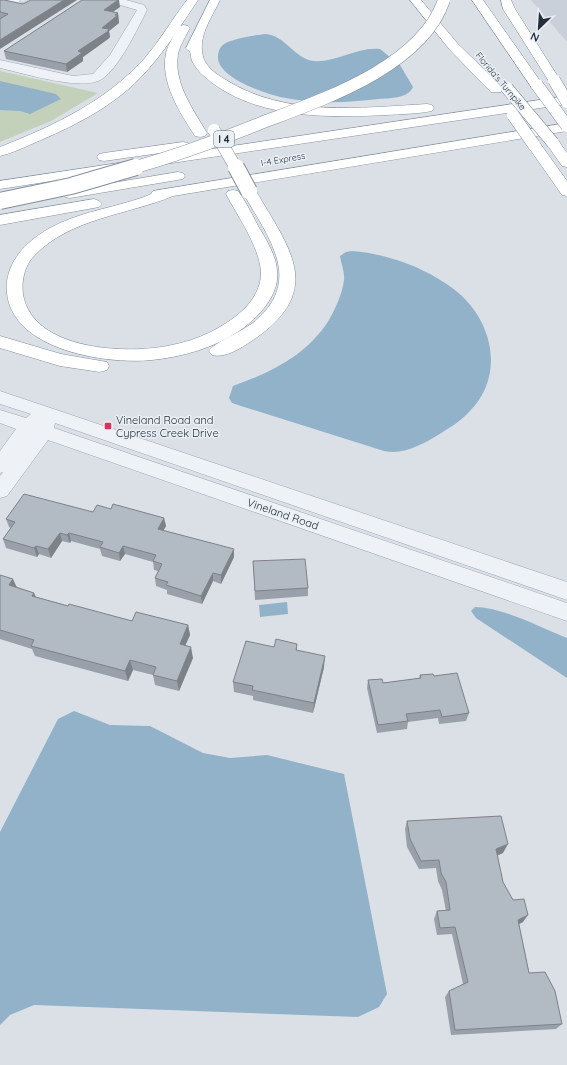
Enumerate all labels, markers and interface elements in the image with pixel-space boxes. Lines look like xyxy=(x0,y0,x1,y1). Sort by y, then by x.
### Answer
north arrow xyxy=(519,8,559,48)
text: N xyxy=(528,29,541,45)
street label: Florida's Turnpike xyxy=(474,50,528,112)
road number: I 4 xyxy=(214,131,234,147)
street label: I-4 Express xyxy=(260,150,306,168)
place label: Vineland Road and Cypress Creek Drive xyxy=(116,413,219,440)
marker: Vineland Road and Cypress Creek Drive xyxy=(103,421,113,431)
street label: Vineland Road xyxy=(245,495,321,533)

